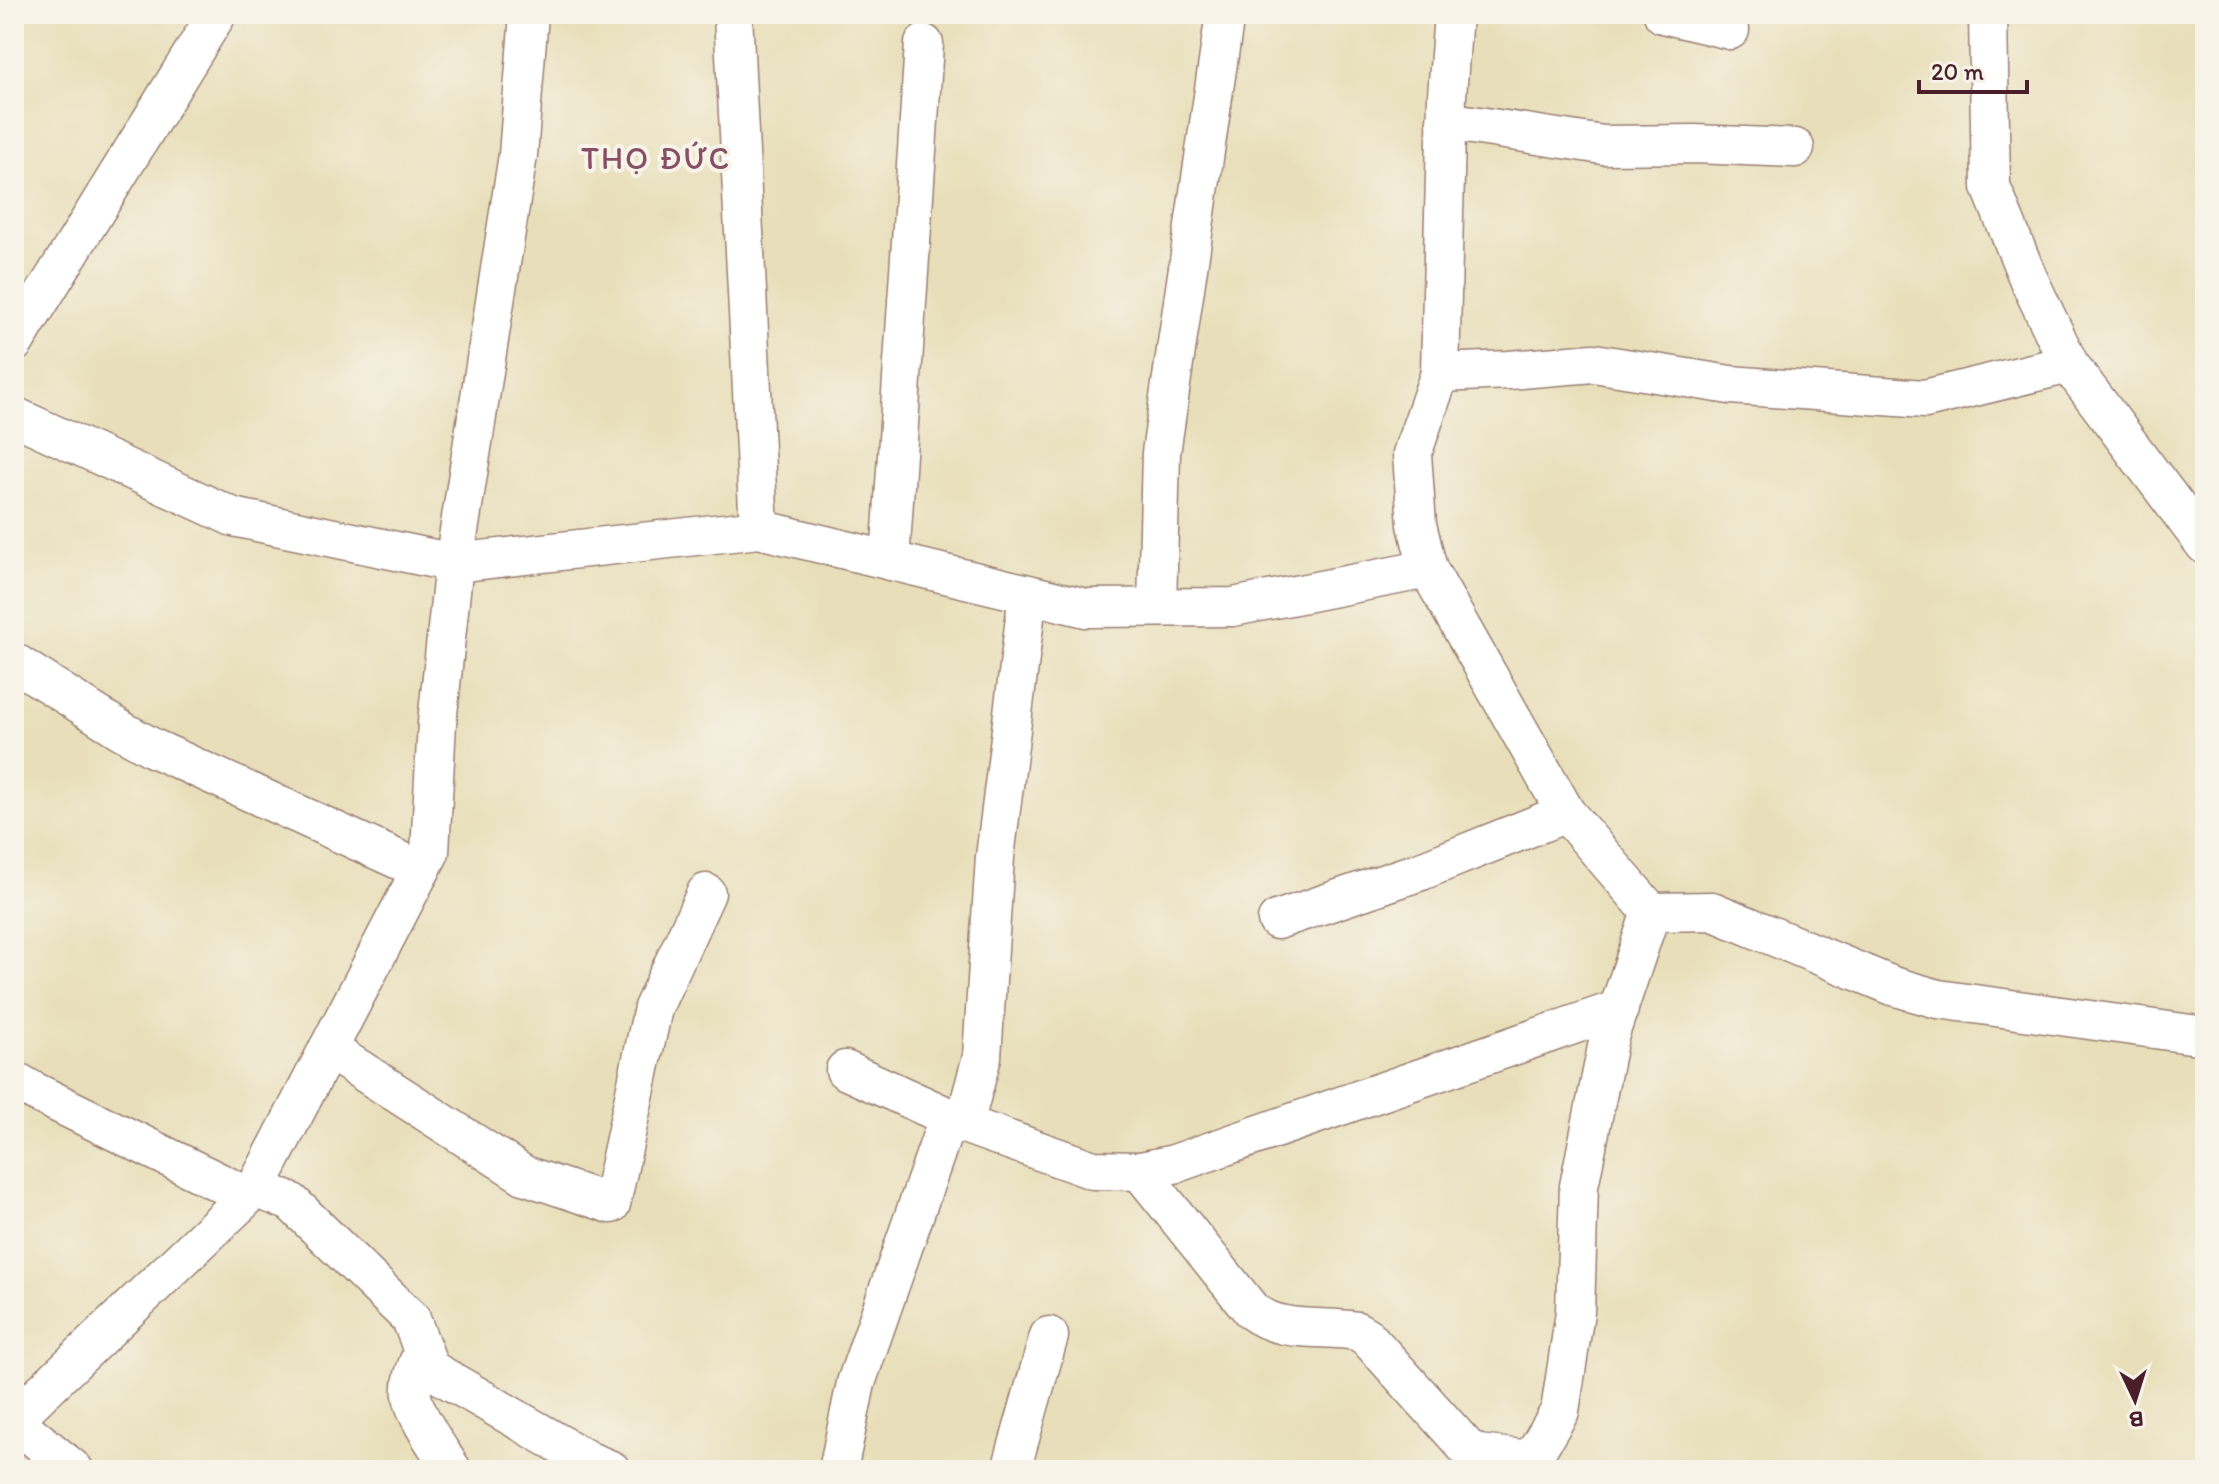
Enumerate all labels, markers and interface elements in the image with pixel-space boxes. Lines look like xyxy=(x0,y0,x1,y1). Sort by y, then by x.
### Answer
scale bar xyxy=(1919,44,2027,94)
text: 20 m xyxy=(1931,57,1984,86)
district label: THỌ ĐỨC xyxy=(581,139,731,177)
north arrow xyxy=(2095,1360,2175,1440)
text: B xyxy=(2128,1405,2144,1433)

